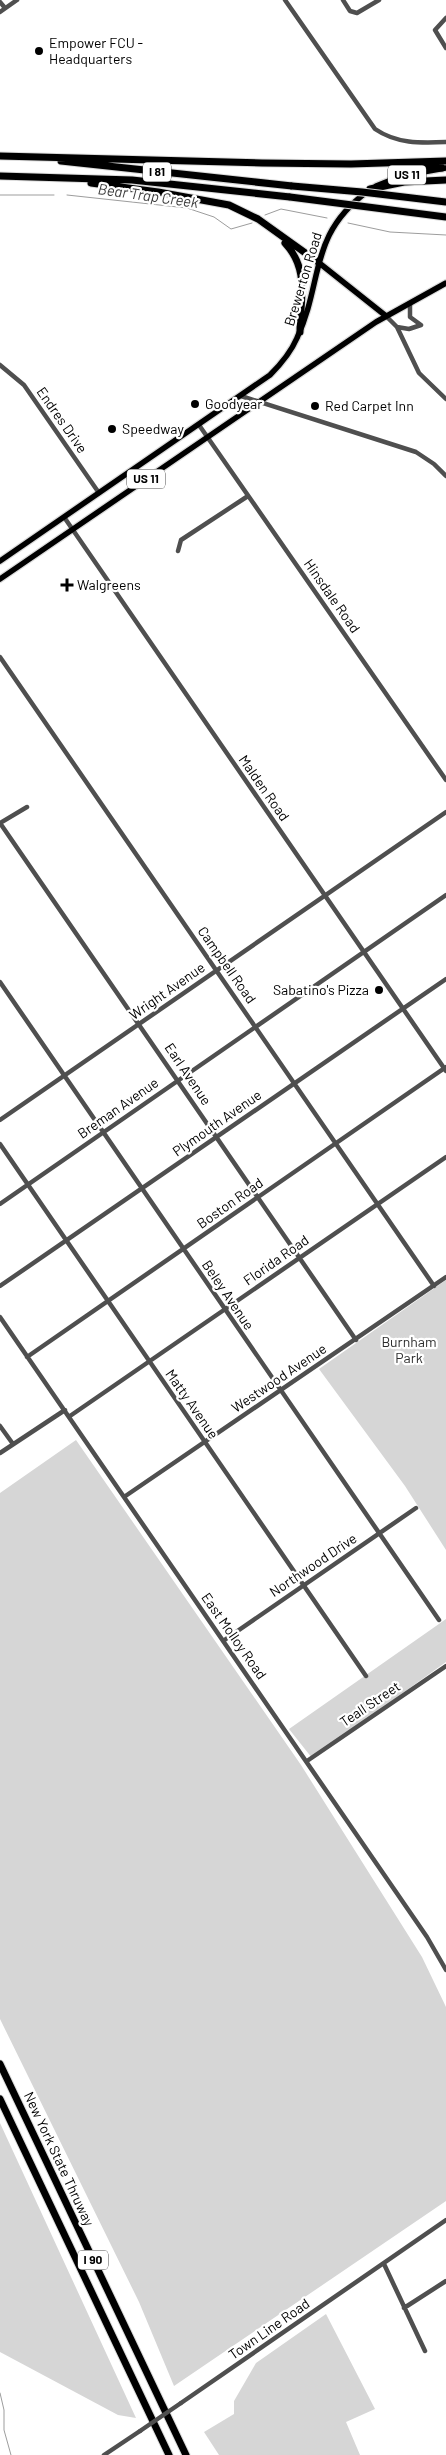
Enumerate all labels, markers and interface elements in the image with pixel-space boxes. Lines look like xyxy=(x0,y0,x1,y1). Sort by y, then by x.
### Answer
place label: Empower FCU - Headquarters xyxy=(49,34,143,67)
marker: Empower FCU - Headquarters xyxy=(33,45,45,57)
road number: I 81 xyxy=(143,162,171,182)
road number: US 11 xyxy=(388,166,426,184)
water label: Bear Trap Creek xyxy=(97,179,200,211)
street label: Brewerton Road xyxy=(280,230,325,328)
street label: Endres Drive xyxy=(33,383,91,456)
place label: Goodyear xyxy=(205,395,262,412)
place label: Red Carpet Inn xyxy=(325,397,414,414)
marker: Goodyear xyxy=(189,398,201,410)
marker: Red Carpet Inn xyxy=(309,400,321,412)
place label: Speedway xyxy=(122,420,184,437)
marker: Speedway xyxy=(106,423,118,435)
road number: US 11 xyxy=(127,469,165,488)
street label: Hinsdale Road xyxy=(301,556,364,636)
place label: Walgreens xyxy=(77,576,141,593)
marker: Walgreens xyxy=(61,579,73,591)
street label: Malden Road xyxy=(235,751,293,824)
street label: Campbell Road xyxy=(195,923,260,1006)
street label: Wright Avenue xyxy=(126,958,208,1023)
place label: Sabatino's Pizza xyxy=(273,981,369,998)
marker: Sabatino's Pizza xyxy=(373,984,385,996)
street label: Earl Avenue xyxy=(161,1039,215,1108)
street label: Breman Avenue xyxy=(74,1073,161,1142)
street label: Plymouth Avenue xyxy=(169,1086,264,1160)
street label: Boston Road xyxy=(193,1174,266,1232)
street label: Florida Road xyxy=(240,1231,312,1288)
street label: Beley Avenue xyxy=(199,1257,258,1333)
park label: Burnham Park xyxy=(382,1333,437,1366)
street label: Westwood Avenue xyxy=(228,1340,329,1416)
street label: Matty Avenue xyxy=(162,1366,223,1442)
street label: Northwood Drive xyxy=(266,1529,360,1600)
street label: East Molloy Road xyxy=(198,1589,271,1682)
street label: Teall Street xyxy=(336,1677,403,1730)
street label: New York State Thruway xyxy=(21,2089,98,2229)
road number: I 90 xyxy=(78,2250,108,2270)
street label: Town Line Road xyxy=(225,2294,312,2363)

